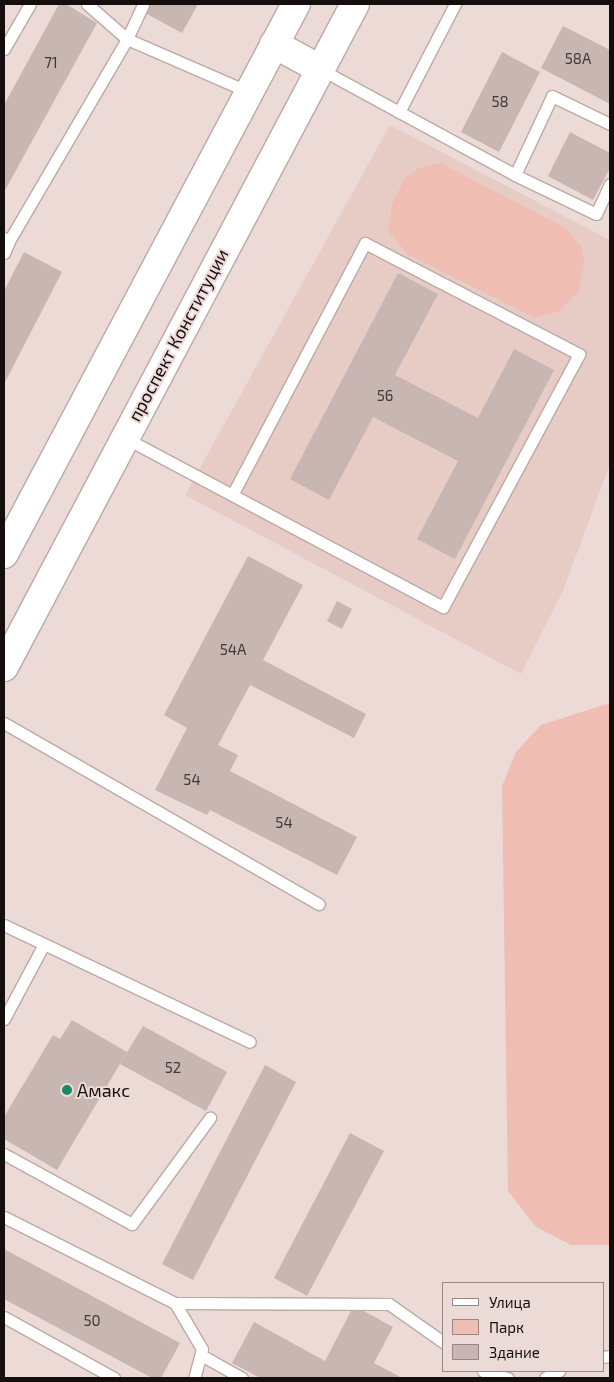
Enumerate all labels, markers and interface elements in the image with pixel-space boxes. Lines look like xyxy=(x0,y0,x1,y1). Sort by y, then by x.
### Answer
house number: 58А xyxy=(565,50,591,68)
house number: 71 xyxy=(44,54,58,72)
house number: 58 xyxy=(491,93,509,111)
street label: проспект Конституции xyxy=(123,245,233,425)
house number: 56 xyxy=(377,387,393,405)
house number: 54А xyxy=(220,641,246,659)
house number: 54 xyxy=(183,771,201,789)
house number: 54 xyxy=(275,814,293,832)
house number: 52 xyxy=(165,1059,181,1077)
place label: Амакс xyxy=(77,1079,130,1101)
marker: Амакс xyxy=(61,1084,73,1096)
legend xyxy=(442,1282,604,1372)
text: Улица xyxy=(489,1293,531,1311)
house number: 50 xyxy=(83,1312,101,1330)
text: Парк xyxy=(489,1318,524,1336)
text: Здание xyxy=(489,1343,540,1361)

